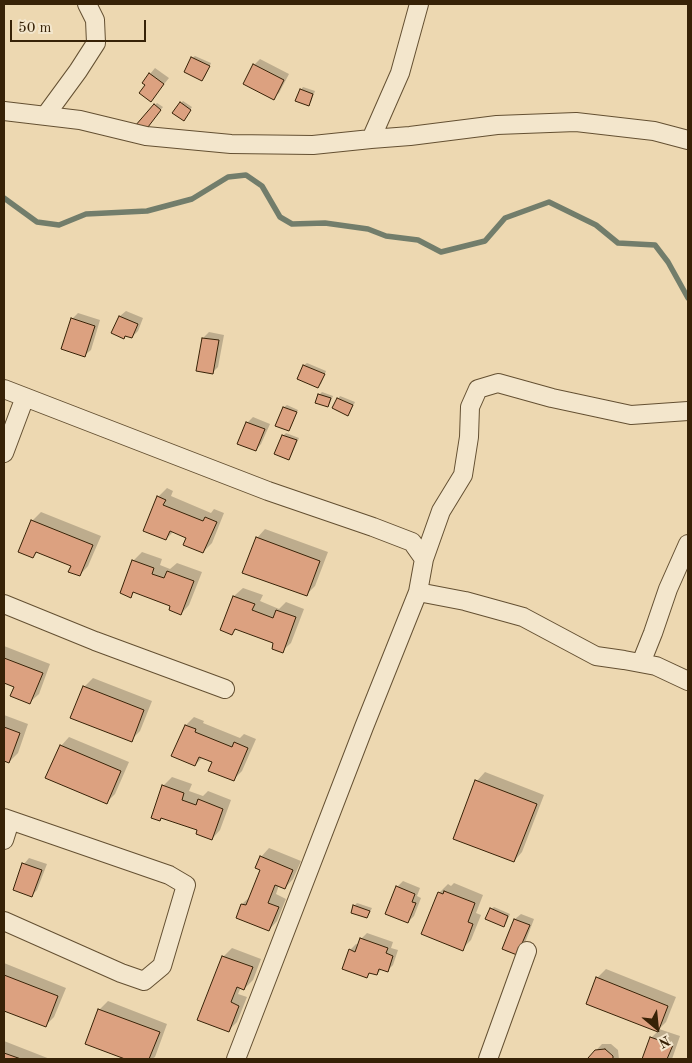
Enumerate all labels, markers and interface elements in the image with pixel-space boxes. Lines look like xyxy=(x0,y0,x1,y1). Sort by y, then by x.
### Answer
scale bar xyxy=(12,10,149,42)
text: 50 m xyxy=(18,21,52,36)
north arrow xyxy=(632,1003,682,1053)
text: N xyxy=(656,1033,672,1050)

